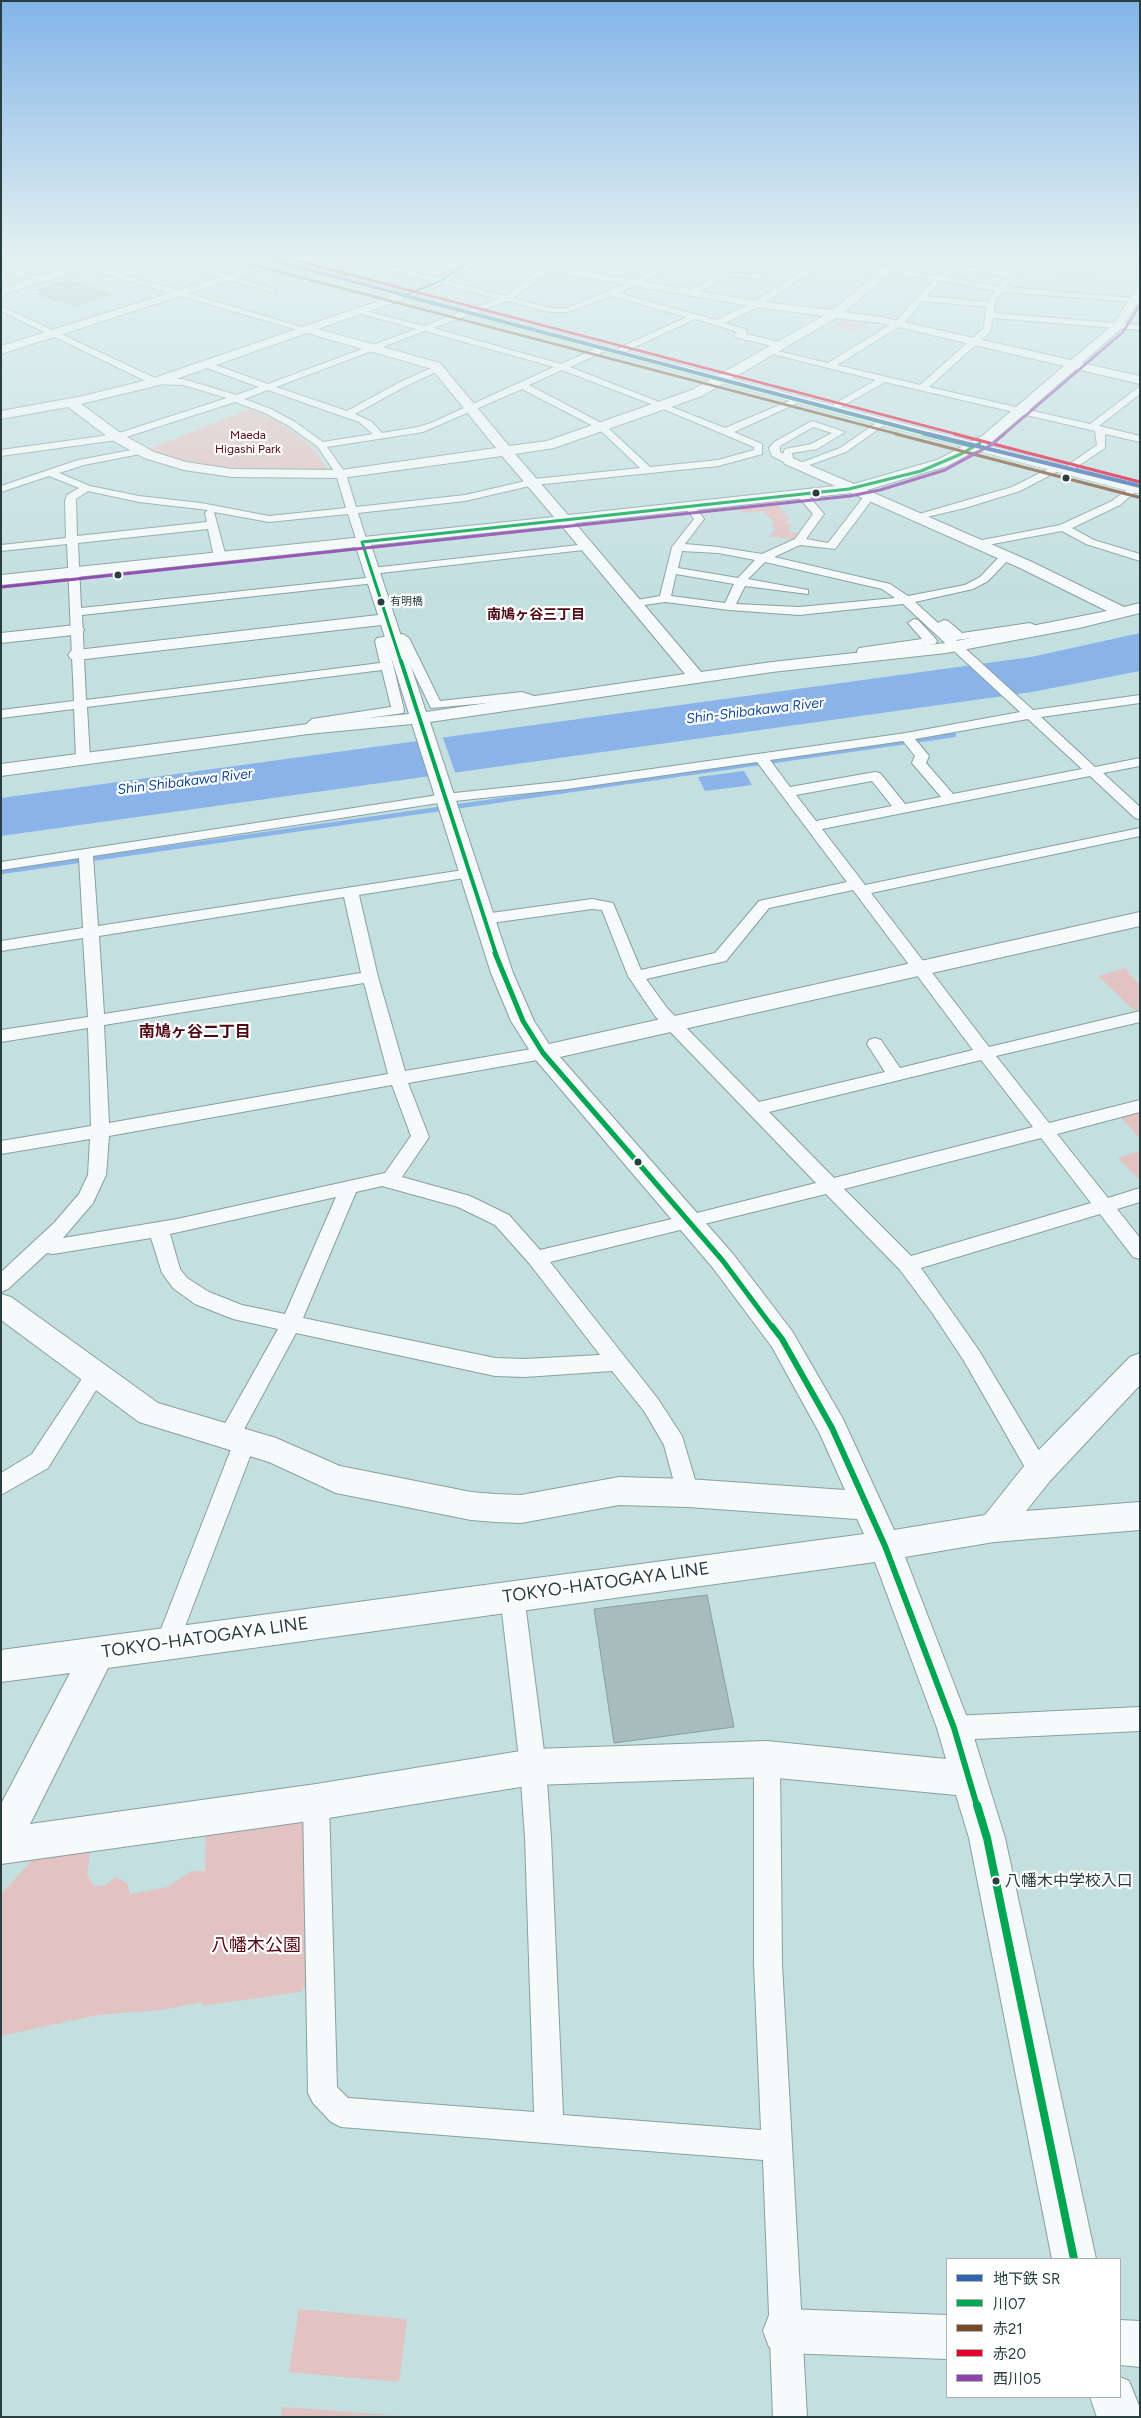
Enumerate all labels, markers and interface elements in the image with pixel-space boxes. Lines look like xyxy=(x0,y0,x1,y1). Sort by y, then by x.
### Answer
park label: Maeda Higashi Park xyxy=(215,428,281,456)
unlabelled marker xyxy=(1061,473,1071,483)
unlabelled marker xyxy=(811,488,821,498)
unlabelled marker xyxy=(113,570,123,580)
place label: 有明橋 xyxy=(390,595,423,609)
marker: 有明橋 xyxy=(376,597,386,607)
district label: 南鳩ヶ谷三丁目 xyxy=(487,607,585,623)
water label: Shin-Shibakawa River xyxy=(685,694,825,728)
water label: Shin Shibakawa River xyxy=(116,765,254,799)
district label: 南鳩ヶ谷二丁目 xyxy=(139,1022,251,1042)
unlabelled marker xyxy=(633,1157,643,1167)
street label: TOKYO-HATOGAYA LINE xyxy=(501,1558,711,1608)
street label: TOKYO-HATOGAYA LINE xyxy=(100,1613,310,1663)
place label: 八幡木中学校入口 xyxy=(1005,1871,1133,1891)
marker: 八幡木中学校入口 xyxy=(991,1876,1001,1886)
park label: 八幡木公園 xyxy=(211,1935,301,1957)
legend xyxy=(946,2258,1121,2398)
text: 地下鉄 SR xyxy=(993,2270,1060,2288)
text: 川07 xyxy=(993,2295,1026,2313)
text: 赤21 xyxy=(993,2320,1023,2338)
text: 赤20 xyxy=(993,2345,1026,2363)
text: 西川05 xyxy=(993,2370,1041,2388)

